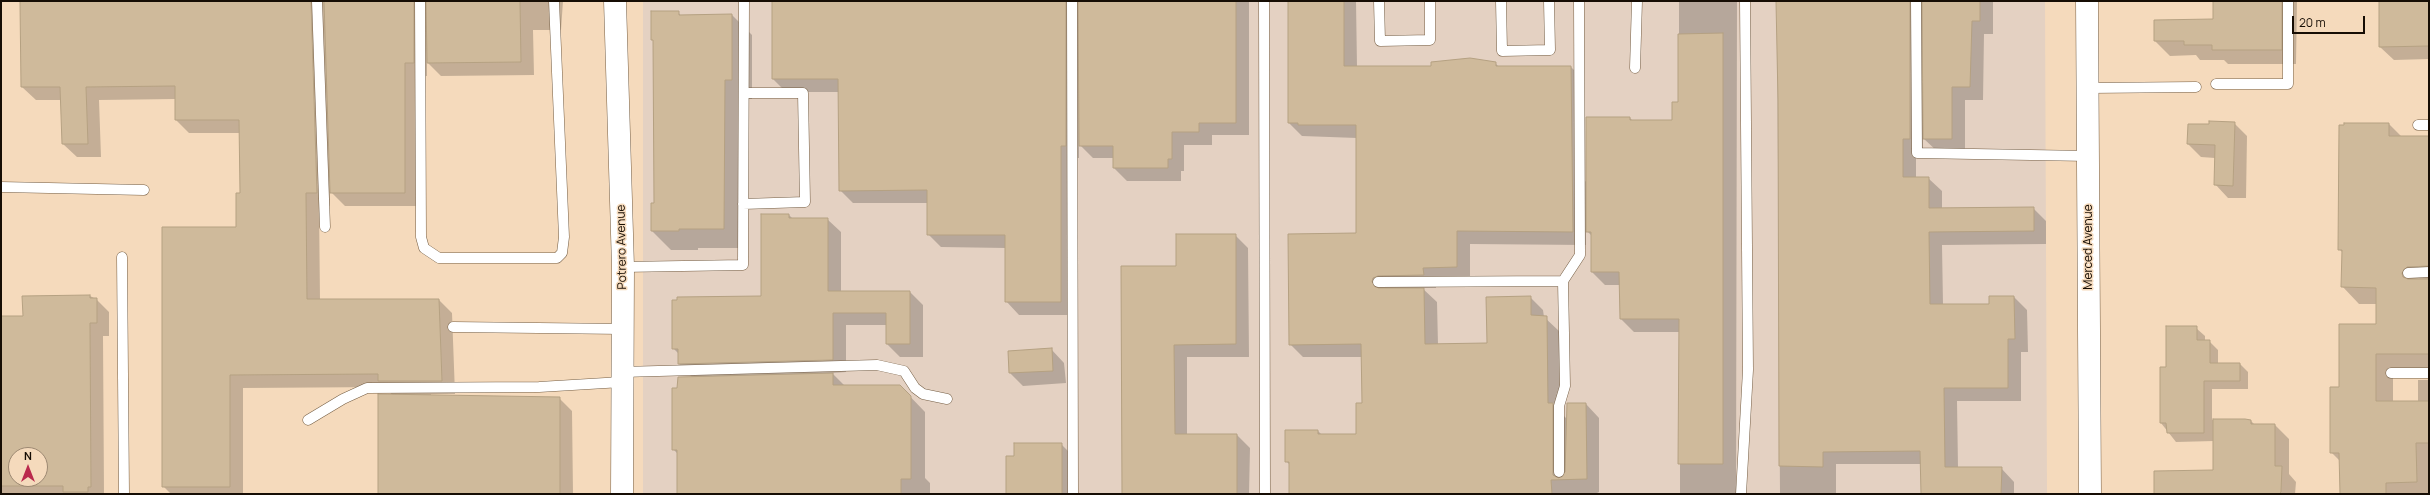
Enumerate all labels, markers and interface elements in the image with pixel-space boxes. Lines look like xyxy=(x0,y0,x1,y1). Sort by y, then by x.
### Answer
scale bar xyxy=(2294,8,2367,34)
text: 20 m xyxy=(2299,14,2326,31)
street label: Potrero Avenue xyxy=(614,204,630,290)
street label: Merced Avenue xyxy=(2082,204,2096,290)
north arrow xyxy=(8,447,48,487)
text: N xyxy=(24,448,32,463)

